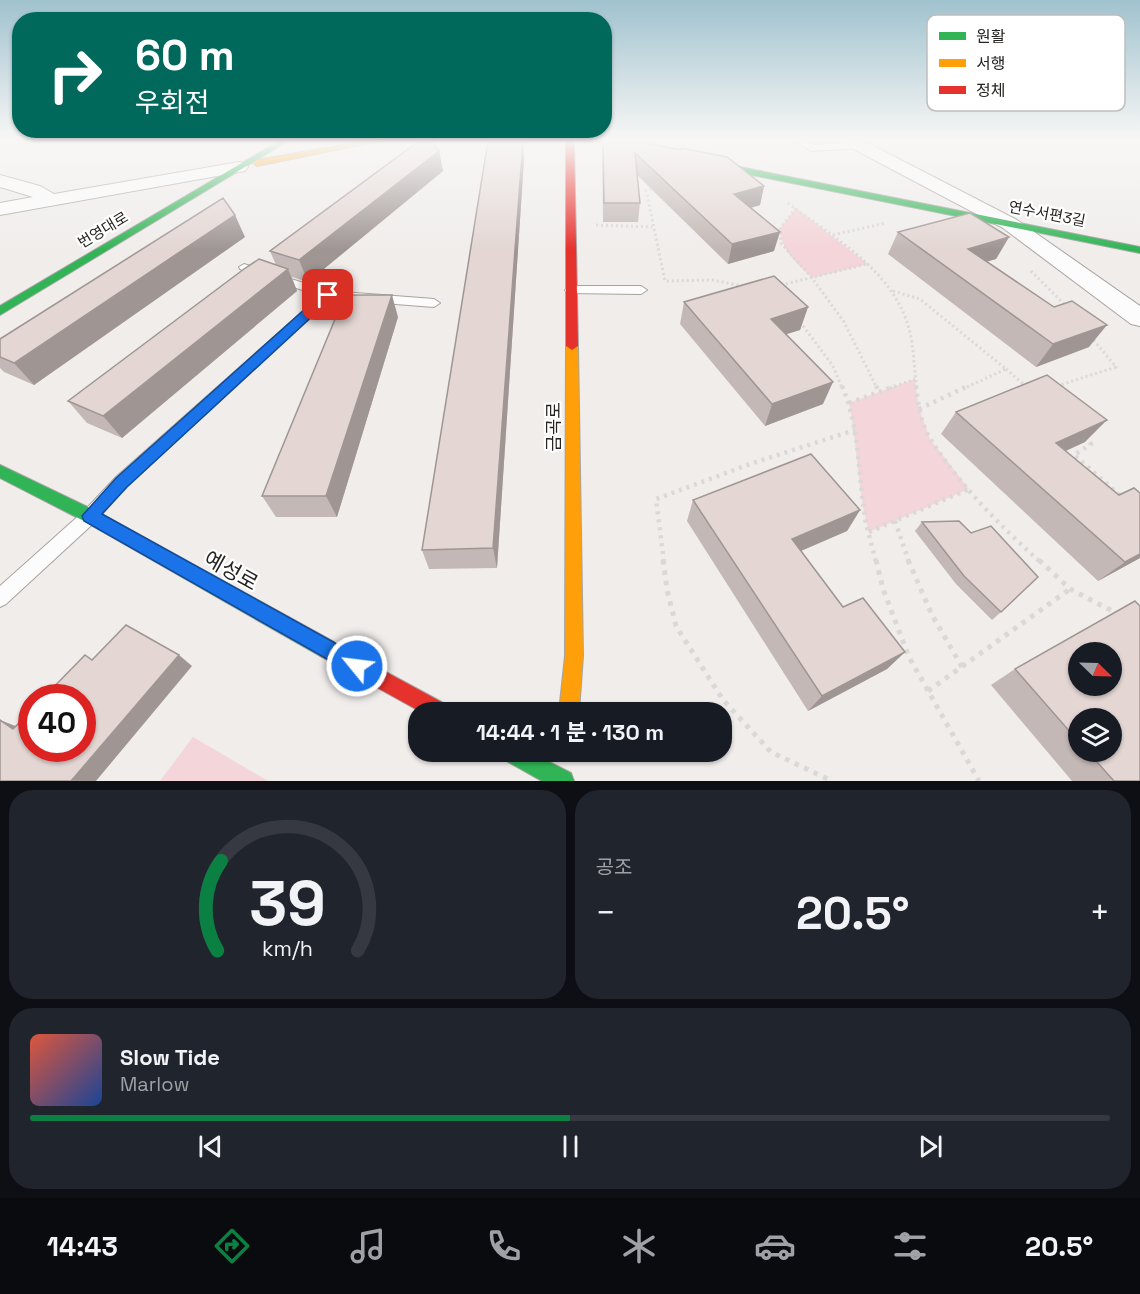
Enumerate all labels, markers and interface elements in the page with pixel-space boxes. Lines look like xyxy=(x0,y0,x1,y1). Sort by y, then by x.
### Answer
legend xyxy=(927,15,1125,111)
text: 원활 xyxy=(976,26,1006,47)
text: 60 m xyxy=(135,29,235,82)
icon: right xyxy=(36,36,114,114)
text: 서행 xyxy=(976,53,1005,74)
text: 정체 xyxy=(976,80,1005,101)
text: 우회전 xyxy=(135,85,210,120)
street label: 연수서편3길 xyxy=(1007,197,1087,230)
street label: 번영대로 xyxy=(74,207,131,252)
pin xyxy=(302,269,353,320)
icon: arrive xyxy=(311,278,344,311)
street label: 금곡로 xyxy=(542,402,565,452)
street label: 예성로 xyxy=(199,545,263,596)
position arrow xyxy=(325,634,389,698)
north arrow xyxy=(1068,642,1122,696)
map controls xyxy=(1068,642,1122,762)
speed limit sign: 40 xyxy=(18,684,96,762)
button: layers xyxy=(1068,708,1122,762)
text: 14:44 · 1 분 · 130 m xyxy=(476,718,664,746)
text: 공조 xyxy=(596,854,632,880)
text: 39 xyxy=(249,864,325,943)
text: 20.5° xyxy=(796,885,910,942)
text: − xyxy=(596,892,616,934)
text: + xyxy=(1090,892,1110,934)
text: km/h xyxy=(262,936,313,963)
text: Slow Tide xyxy=(120,1043,220,1071)
text: Marlow xyxy=(120,1071,189,1097)
icon: previous xyxy=(194,1130,227,1163)
icon: pause xyxy=(554,1130,587,1163)
icon: next xyxy=(914,1130,947,1163)
icon: directions xyxy=(211,1225,253,1267)
icon: music xyxy=(347,1225,389,1267)
icon: phone xyxy=(483,1225,525,1267)
icon: climate xyxy=(618,1225,660,1267)
icon: car xyxy=(754,1225,796,1267)
icon: filters xyxy=(889,1225,931,1267)
text: 14:43 xyxy=(47,1229,118,1264)
text: 20.5° xyxy=(1025,1229,1093,1264)

